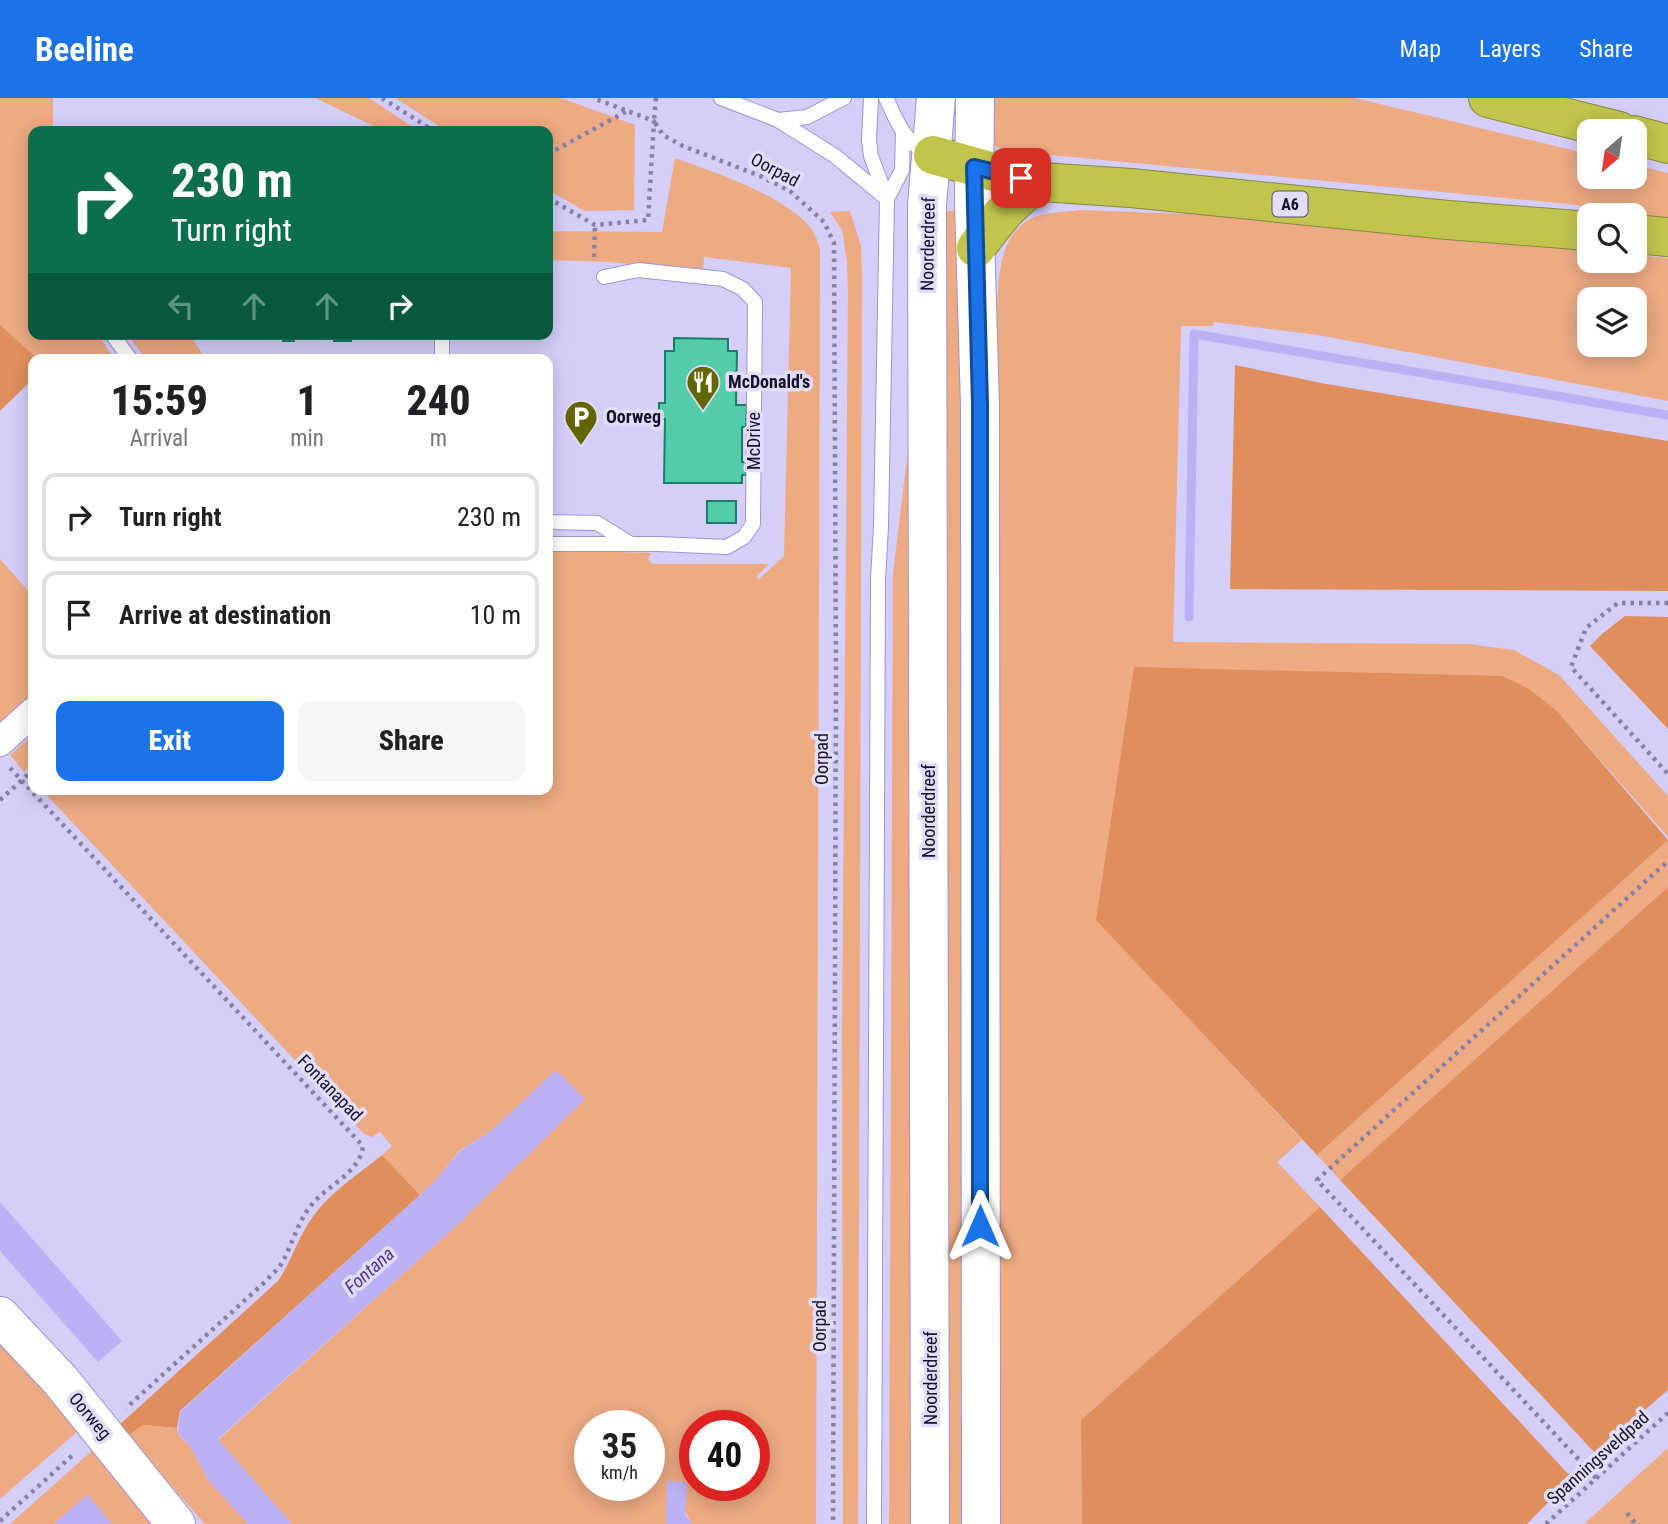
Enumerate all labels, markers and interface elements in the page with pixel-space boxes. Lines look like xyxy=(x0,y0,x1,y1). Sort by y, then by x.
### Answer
text: Beeline xyxy=(35,30,134,69)
text: Map xyxy=(1400,35,1441,63)
text: Layers xyxy=(1479,35,1541,63)
text: Share xyxy=(1579,35,1633,63)
north arrow xyxy=(1577,119,1647,189)
map controls xyxy=(1577,119,1647,357)
street label: Oorpad xyxy=(747,148,803,191)
pin xyxy=(991,148,1051,208)
text: 230 m xyxy=(171,152,293,209)
icon: right xyxy=(56,154,147,245)
icon: arrive xyxy=(1002,159,1040,197)
road number: A6 xyxy=(1272,192,1308,216)
street label: Noorderdreef xyxy=(916,196,939,291)
button: search xyxy=(1577,203,1647,273)
text: Turn right xyxy=(171,211,292,249)
icon: left xyxy=(162,287,200,325)
icon: ahead xyxy=(235,287,273,325)
icon: ahead xyxy=(308,287,346,325)
icon: right xyxy=(381,287,419,325)
button: layers xyxy=(1577,287,1647,357)
restaurant icon: McDonald's xyxy=(684,363,722,412)
place label: McDonald's xyxy=(728,371,810,392)
text: 15:59 xyxy=(110,376,208,425)
text: 1 xyxy=(296,376,318,425)
text: 240 xyxy=(406,376,471,425)
parking icon: Oorweg xyxy=(562,398,600,447)
place label: Oorweg xyxy=(606,406,661,427)
street label: McDrive xyxy=(743,412,764,470)
text: Arrival xyxy=(130,425,188,452)
text: min xyxy=(290,425,324,452)
text: m xyxy=(430,425,447,452)
icon: right xyxy=(60,498,98,536)
text: Turn right xyxy=(119,502,221,532)
text: 230 m xyxy=(457,502,521,532)
icon: arrive xyxy=(60,596,98,634)
text: Arrive at destination xyxy=(119,600,331,630)
text: 10 m xyxy=(470,600,521,630)
button: Exit xyxy=(56,701,284,781)
button: Share xyxy=(298,701,525,781)
street label: Oorpad xyxy=(811,733,832,785)
street label: Noorderdreef xyxy=(918,764,939,858)
street label: Fontanapad xyxy=(294,1050,367,1125)
position arrow xyxy=(943,1189,1017,1263)
water label: Fontana xyxy=(340,1242,399,1299)
street label: Oorpad xyxy=(809,1300,830,1352)
street label: Noorderdreef xyxy=(920,1331,941,1425)
street label: Oorweg xyxy=(65,1388,116,1443)
street label: Spanningsveldpad xyxy=(1542,1406,1653,1509)
speed limit sign: 40 xyxy=(679,1410,770,1501)
text: 35 xyxy=(602,1426,637,1467)
text: km/h xyxy=(601,1462,638,1483)

